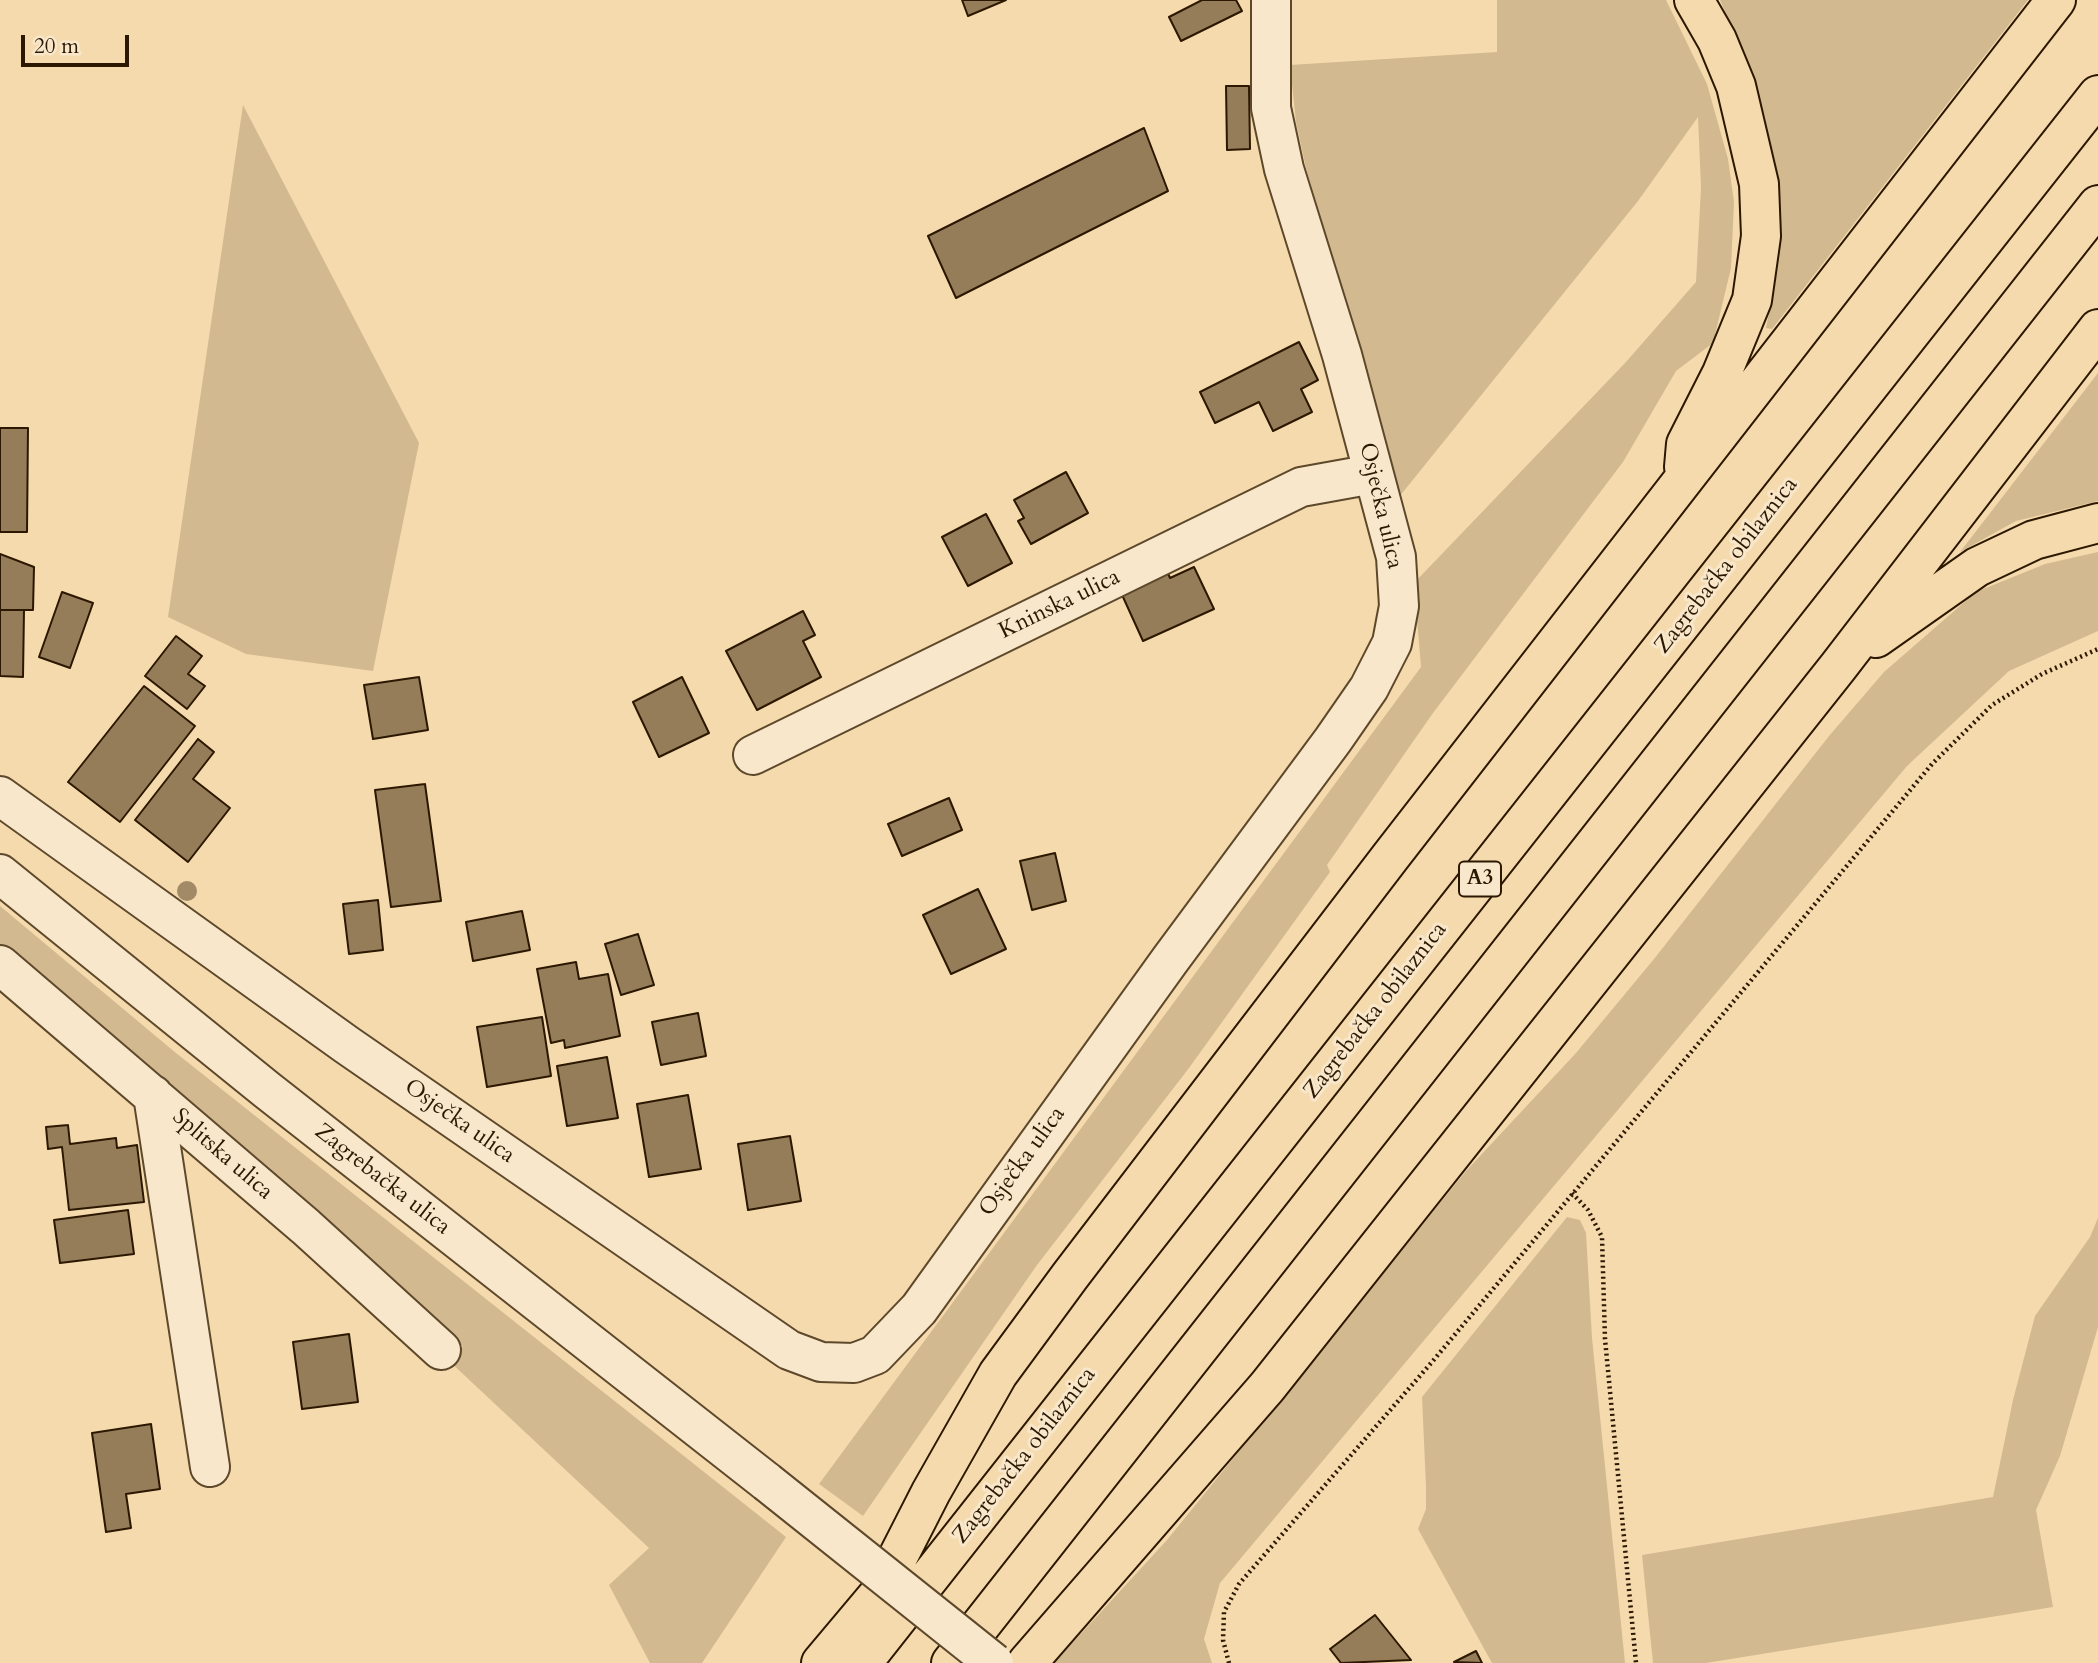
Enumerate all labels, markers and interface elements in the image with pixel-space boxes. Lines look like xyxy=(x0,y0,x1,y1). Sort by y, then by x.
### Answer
scale bar xyxy=(24,21,133,65)
text: 20 m xyxy=(34,32,79,61)
street label: Osječka ulica xyxy=(1352,440,1408,572)
street label: Zagrebačka obilaznica xyxy=(1649,472,1805,660)
street label: Kninska ulica xyxy=(995,564,1125,646)
road number: A3 xyxy=(1459,862,1501,896)
street label: Zagrebačka obilaznica xyxy=(1298,917,1454,1105)
street label: Osječka ulica xyxy=(398,1074,520,1170)
street label: Osječka ulica xyxy=(974,1102,1072,1222)
street label: Splitska ulica xyxy=(166,1104,278,1206)
street label: Zagrebačka ulica xyxy=(309,1118,455,1242)
street label: Zagrebačka obilaznica xyxy=(947,1362,1103,1550)

